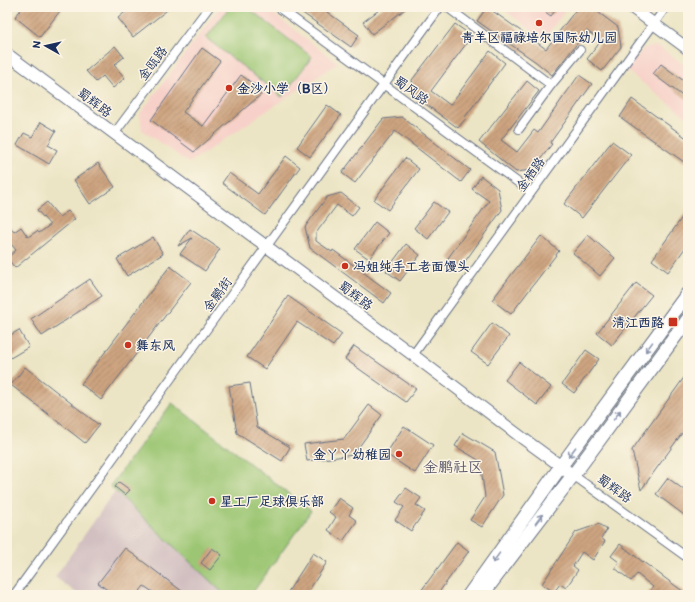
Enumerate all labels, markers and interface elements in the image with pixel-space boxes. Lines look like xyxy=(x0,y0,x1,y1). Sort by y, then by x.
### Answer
marker: 青羊区福禄培尔国际幼儿园 xyxy=(534,18,544,28)
north arrow xyxy=(26,26,66,66)
place label: 青羊区福禄培尔国际幼儿园 xyxy=(461,30,617,45)
text: N xyxy=(30,40,44,49)
street label: 金瓯路 xyxy=(135,43,170,83)
street label: 蜀风路 xyxy=(392,73,432,108)
place label: 金沙小学（B区） xyxy=(237,81,336,96)
marker: 金沙小学（B区） xyxy=(224,83,234,93)
street label: 蜀辉路 xyxy=(75,85,115,120)
street label: 金栖路 xyxy=(513,154,548,194)
place label: 冯姐纯手工老面馒头 xyxy=(353,259,470,274)
marker: 冯姐纯手工老面馒头 xyxy=(340,261,350,271)
street label: 金鹏街 xyxy=(200,274,235,314)
street label: 蜀辉路 xyxy=(336,278,376,313)
place label: 清江西路 xyxy=(612,315,664,330)
marker: 清江西路 xyxy=(667,316,679,328)
place label: 舞东风 xyxy=(136,338,175,353)
marker: 舞东风 xyxy=(123,340,133,350)
one-way arrow xyxy=(645,342,653,353)
one-way arrow xyxy=(613,410,621,421)
place label: 金丫丫幼稚园 xyxy=(313,447,391,462)
one-way arrow xyxy=(568,447,576,458)
marker: 金丫丫幼稚园 xyxy=(394,449,404,459)
district label: 金鹏社区 xyxy=(423,458,483,476)
street label: 蜀辉路 xyxy=(595,471,635,506)
place label: 星工厂足球俱乐部 xyxy=(220,494,324,509)
marker: 星工厂足球俱乐部 xyxy=(207,496,217,506)
one-way arrow xyxy=(535,514,544,525)
one-way arrow xyxy=(492,552,500,563)

